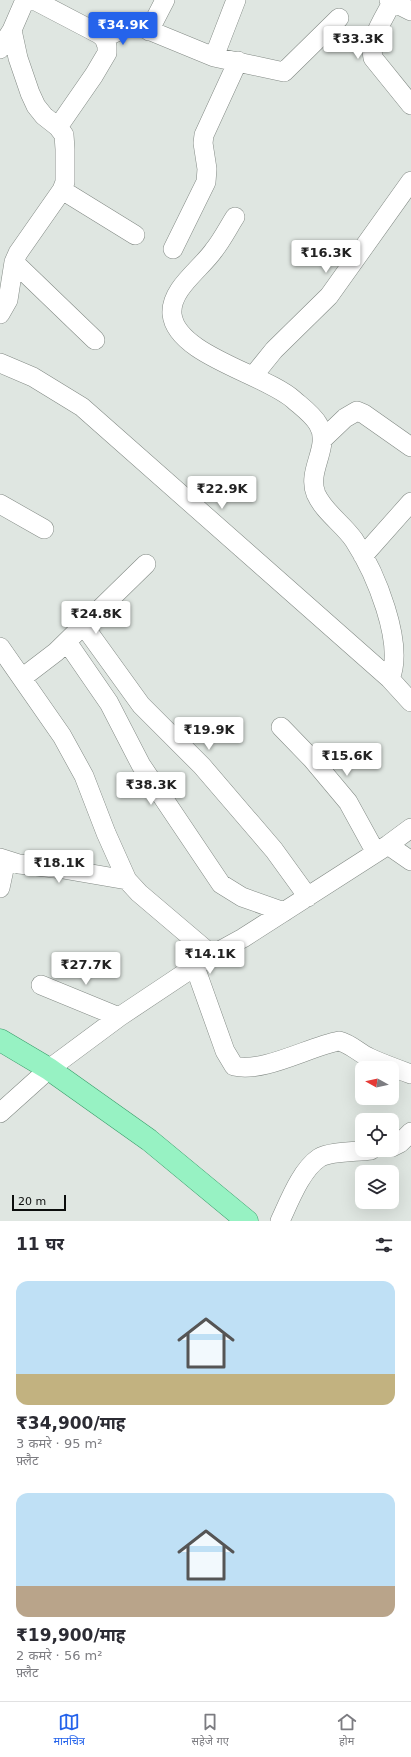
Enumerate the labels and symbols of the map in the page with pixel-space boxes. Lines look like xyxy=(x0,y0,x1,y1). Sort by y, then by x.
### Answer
pin: ₹34.9K xyxy=(90,12,156,46)
pin: ₹33.3K xyxy=(325,26,391,60)
pin: ₹16.3K xyxy=(293,240,359,274)
pin: ₹22.9K xyxy=(189,476,255,510)
pin: ₹24.8K xyxy=(63,601,129,635)
pin: ₹19.9K xyxy=(176,717,242,751)
pin: ₹15.6K xyxy=(314,743,380,777)
pin: ₹38.3K xyxy=(118,772,184,806)
pin: ₹18.1K xyxy=(26,850,92,884)
pin: ₹14.1K xyxy=(177,941,243,975)
pin: ₹27.7K xyxy=(53,952,119,986)
north arrow xyxy=(355,1061,399,1105)
scale bar xyxy=(12,1193,66,1212)

